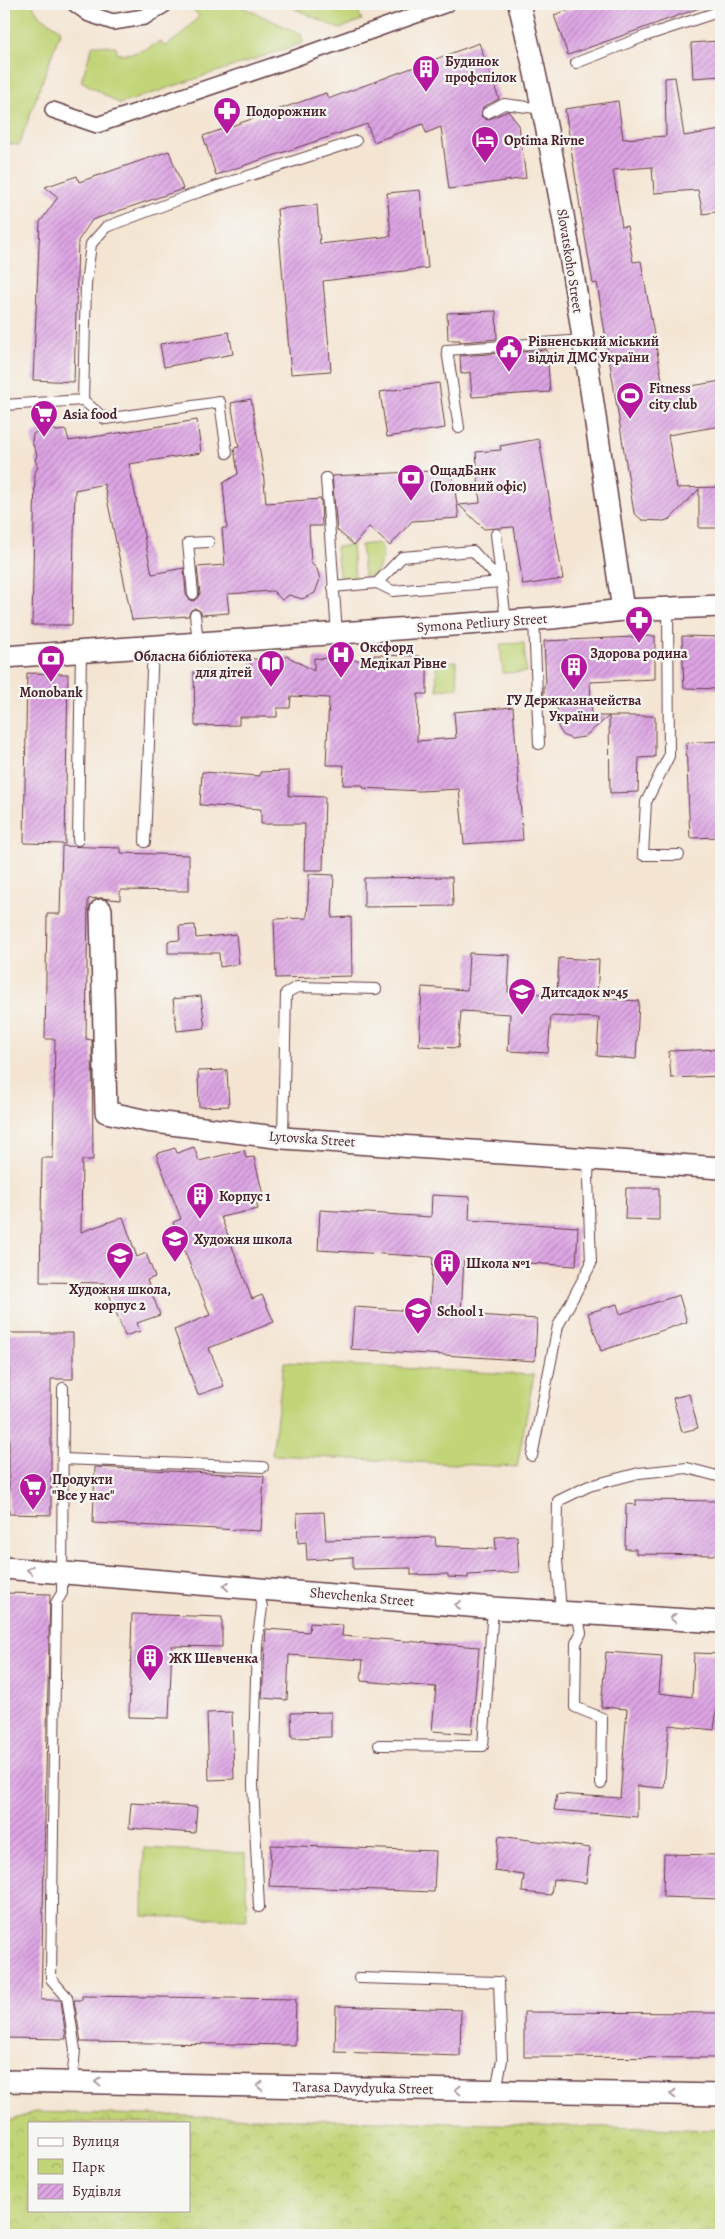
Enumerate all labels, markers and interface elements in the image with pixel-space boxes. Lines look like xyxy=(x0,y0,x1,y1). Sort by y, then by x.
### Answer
place label: Будинок профспілок xyxy=(445,52,517,87)
building icon: Будинок профспілок xyxy=(411,54,441,93)
pharmacy icon: Подорожник xyxy=(212,96,242,135)
place label: Подорожник xyxy=(246,102,327,121)
hotel icon: Optima Rivne xyxy=(470,125,500,164)
place label: Optima Rivne xyxy=(504,131,585,150)
street label: Slovatskoho Street xyxy=(552,207,588,315)
place label: Рівненський міський відділ ДМС України xyxy=(528,332,659,367)
public building icon: Рівненський міський відділ ДМС України xyxy=(494,334,524,373)
place label: Fitness city club xyxy=(649,379,697,414)
sports icon: Fitness city club xyxy=(615,381,645,420)
supermarket icon: Asia food xyxy=(29,399,59,438)
place label: Asia food xyxy=(62,405,118,424)
place label: ОщадБанк (Головний офіс) xyxy=(430,461,527,496)
bank icon: ОщадБанк (Головний офіс) xyxy=(396,463,426,502)
pharmacy icon: Здорова родина xyxy=(624,605,654,644)
street label: Symona Petliury Street xyxy=(416,609,548,637)
place label: Оксфорд Медікал Рівне xyxy=(360,638,447,673)
hospital icon: Оксфорд Медікал Рівне xyxy=(326,640,356,679)
bank icon: Monobank xyxy=(36,644,66,683)
place label: Здорова родина xyxy=(590,644,688,663)
place label: Обласна бібліотека для дітей xyxy=(134,647,252,682)
library icon: Обласна бібліотека для дітей xyxy=(256,649,286,688)
building icon: ГУ Держказначейства України xyxy=(559,652,589,691)
place label: Monobank xyxy=(20,683,83,702)
place label: ГУ Держказначейства України xyxy=(507,691,642,726)
school or university icon: Дитсадок №45 xyxy=(507,977,537,1016)
place label: Дитсадок №45 xyxy=(541,983,628,1002)
street label: Lytovska Street xyxy=(268,1126,356,1152)
building icon: Корпус 1 xyxy=(185,1181,215,1220)
place label: Корпус 1 xyxy=(219,1187,271,1206)
school or university icon: Художня школа xyxy=(160,1224,190,1263)
place label: Художня школа xyxy=(194,1230,293,1249)
school or university icon: Художня школа, корпус 2 xyxy=(105,1241,135,1280)
building icon: Школа №1 xyxy=(432,1248,462,1287)
place label: Школа №1 xyxy=(466,1254,530,1273)
place label: Художня школа, корпус 2 xyxy=(69,1280,171,1315)
school or university icon: School 1 xyxy=(403,1296,433,1335)
place label: School 1 xyxy=(437,1302,483,1321)
place label: Продукти "Все у нас" xyxy=(52,1470,115,1505)
supermarket icon: Продукти "Все у нас" xyxy=(18,1472,48,1511)
one-way arrow xyxy=(25,1565,33,1576)
one-way arrow xyxy=(222,1581,230,1592)
street label: Shevchenka Street xyxy=(309,1583,415,1611)
one-way arrow xyxy=(454,1600,462,1611)
one-way arrow xyxy=(668,1612,676,1623)
building icon: ЖК Шевченка xyxy=(135,1643,165,1682)
place label: ЖК Шевченка xyxy=(169,1649,259,1668)
one-way arrow xyxy=(93,2077,101,2088)
street label: Tarasa Davydyuka Street xyxy=(293,2077,434,2099)
one-way arrow xyxy=(256,2080,264,2091)
one-way arrow xyxy=(453,2084,461,2095)
one-way arrow xyxy=(668,2089,676,2099)
legend xyxy=(28,2122,190,2212)
text: Вулиця xyxy=(72,2131,119,2151)
text: Парк xyxy=(72,2157,105,2177)
text: Будівля xyxy=(72,2181,121,2201)

